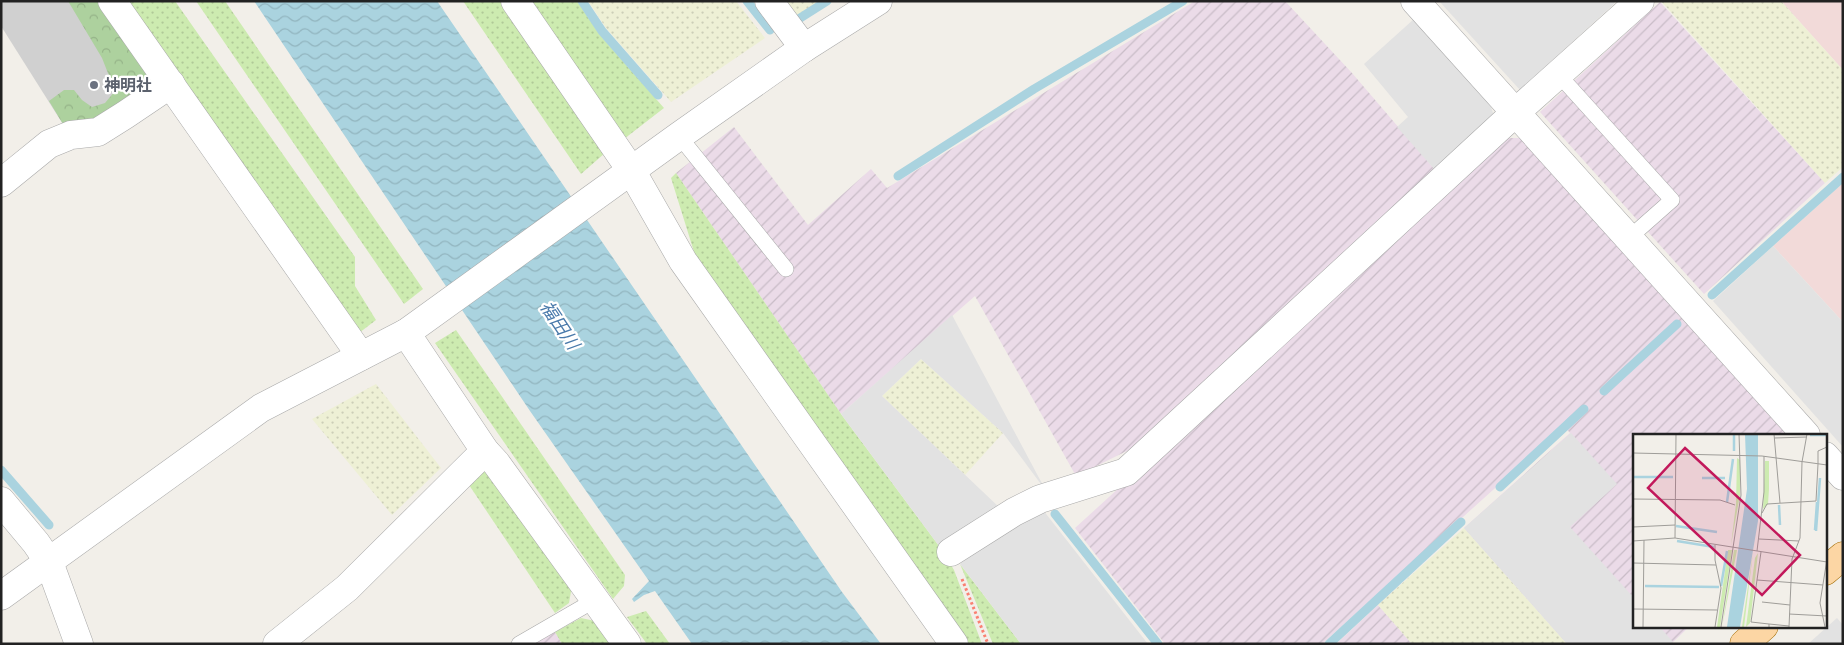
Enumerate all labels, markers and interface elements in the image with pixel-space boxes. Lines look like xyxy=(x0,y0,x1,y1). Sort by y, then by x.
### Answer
place label: 神明社 xyxy=(104,75,152,95)
marker: 神明社 xyxy=(88,79,100,91)
water label: 福田川 xyxy=(535,296,586,355)
inset map xyxy=(1633,434,1826,628)

